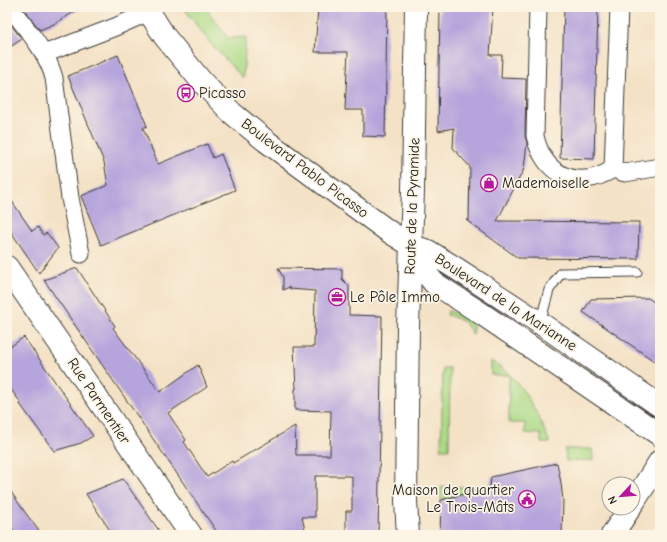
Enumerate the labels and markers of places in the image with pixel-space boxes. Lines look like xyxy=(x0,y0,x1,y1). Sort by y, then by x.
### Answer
bus stop icon: Picasso xyxy=(176,83,196,103)
place label: Picasso xyxy=(199,84,246,102)
shop icon: Mademoiselle xyxy=(479,173,499,193)
place label: Mademoiselle xyxy=(502,174,590,192)
office icon: Le Pôle Immo xyxy=(327,287,347,307)
place label: Le Pôle Immo xyxy=(350,288,440,306)
place label: Maison de quartier Le Trois-Mâts xyxy=(392,481,514,516)
public building icon: Maison de quartier Le Trois-Mâts xyxy=(517,489,537,509)

